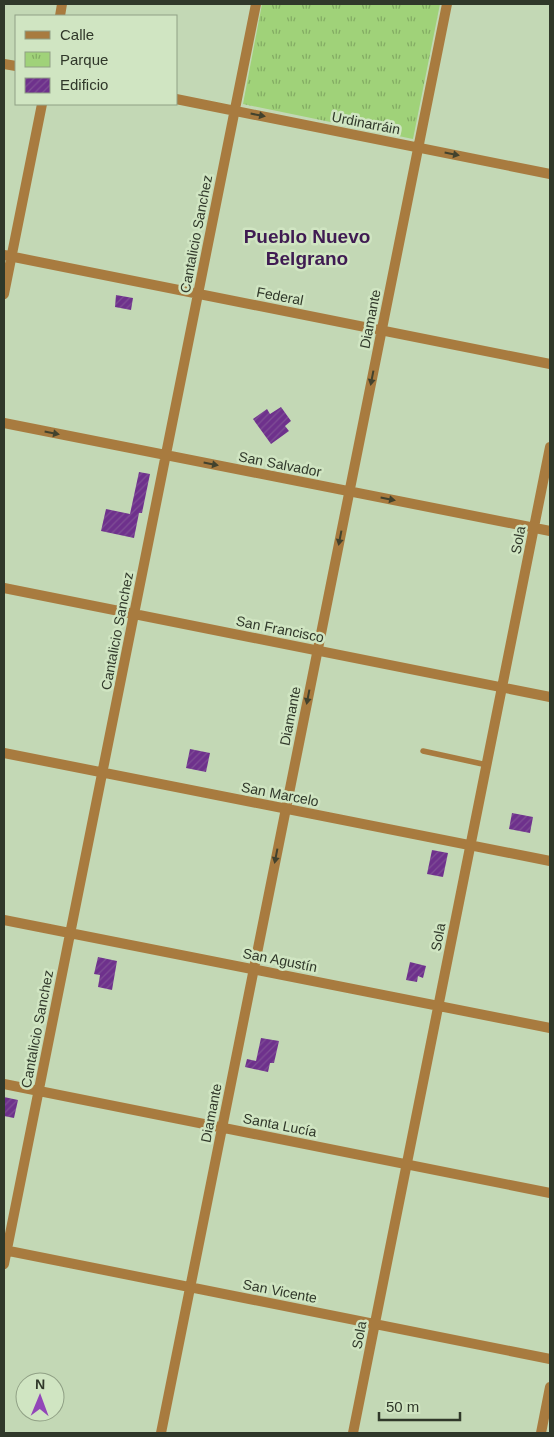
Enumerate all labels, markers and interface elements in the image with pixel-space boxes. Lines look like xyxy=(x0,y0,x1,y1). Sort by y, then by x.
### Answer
legend xyxy=(15,15,178,105)
text: Calle xyxy=(60,26,94,43)
text: Parque xyxy=(60,51,108,68)
text: Edificio xyxy=(60,76,108,93)
street label: Urdinarráin xyxy=(330,109,402,137)
one-way arrow xyxy=(251,111,266,119)
one-way arrow xyxy=(444,150,460,158)
street label: Cantalicio Sanchez xyxy=(177,174,215,294)
district label: Pueblo Nuevo Belgrano xyxy=(244,226,370,269)
street label: Federal xyxy=(255,284,305,308)
street label: Diamante xyxy=(356,288,384,350)
one-way arrow xyxy=(368,371,376,386)
one-way arrow xyxy=(44,429,60,437)
street label: San Salvador xyxy=(237,448,323,480)
one-way arrow xyxy=(203,460,219,468)
one-way arrow xyxy=(380,495,395,503)
street label: Sola xyxy=(507,525,529,555)
one-way arrow xyxy=(336,530,344,545)
street label: Cantalicio Sanchez xyxy=(98,571,136,691)
street label: San Francisco xyxy=(235,613,326,645)
street label: Diamante xyxy=(276,685,304,747)
one-way arrow xyxy=(304,689,312,704)
street label: San Marcelo xyxy=(240,779,320,809)
one-way arrow xyxy=(272,849,280,865)
street label: Sola xyxy=(427,922,449,952)
street label: San Agustín xyxy=(241,945,319,975)
street label: Cantalicio Sanchez xyxy=(18,969,56,1089)
street label: Diamante xyxy=(197,1082,225,1144)
street label: Santa Lucía xyxy=(242,1110,318,1140)
street label: San Vicente xyxy=(242,1276,319,1306)
street label: Sola xyxy=(348,1320,370,1350)
north arrow xyxy=(15,1372,65,1422)
text: N xyxy=(35,1376,45,1392)
scale bar xyxy=(379,1390,460,1422)
text: 50 m xyxy=(386,1398,419,1415)

